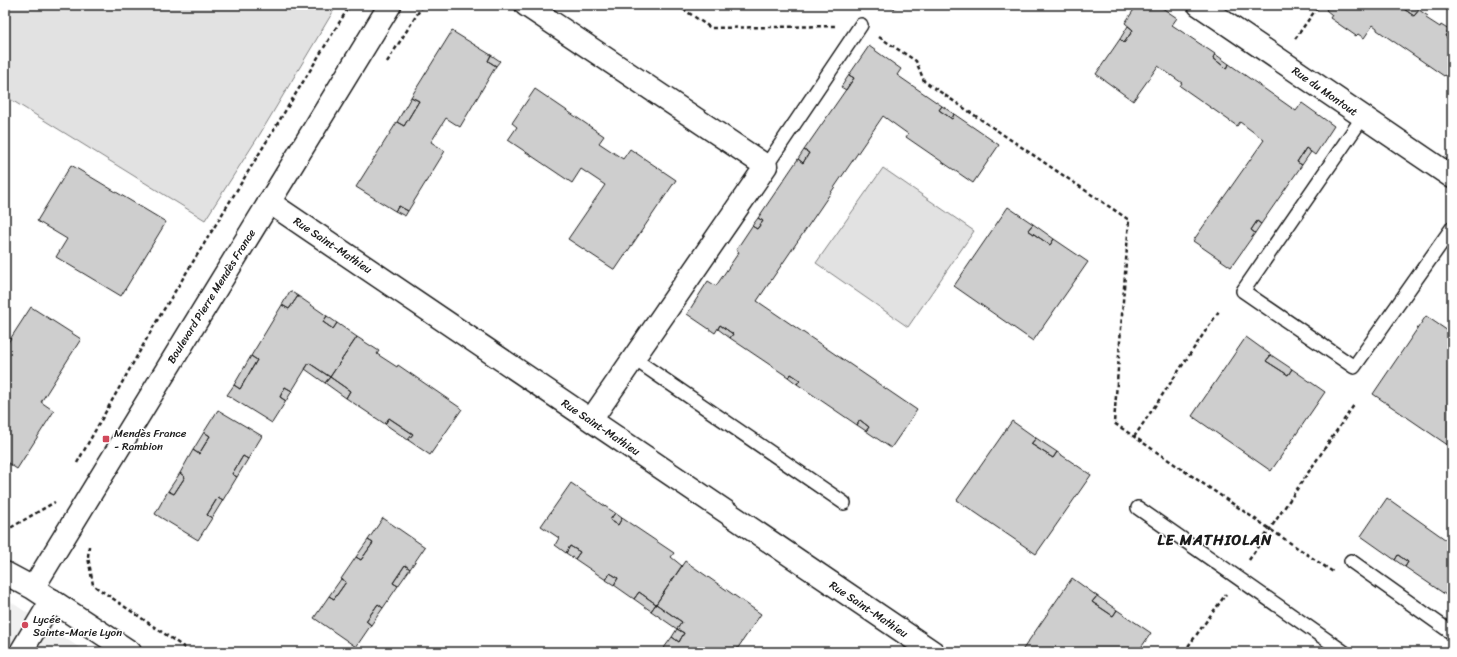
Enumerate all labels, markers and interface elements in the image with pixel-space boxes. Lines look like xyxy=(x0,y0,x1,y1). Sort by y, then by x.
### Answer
street label: Rue du Montout xyxy=(1288,62,1362,121)
street label: Rue Saint-Mathieu xyxy=(289,212,376,279)
street label: Boulevard Pierre Mendès France xyxy=(162,225,261,367)
street label: Rue Saint-Mathieu xyxy=(557,394,644,461)
place label: Mendès France - Rambion xyxy=(114,424,187,456)
marker: Mendès France - Rambion xyxy=(101,434,111,444)
district label: LE MATHIOLAN xyxy=(1157,527,1273,553)
street label: Rue Saint-Mathieu xyxy=(825,576,912,643)
place label: Lycée Sainte-Marie Lyon xyxy=(33,610,122,642)
marker: Lycée Sainte-Marie Lyon xyxy=(20,620,30,630)

